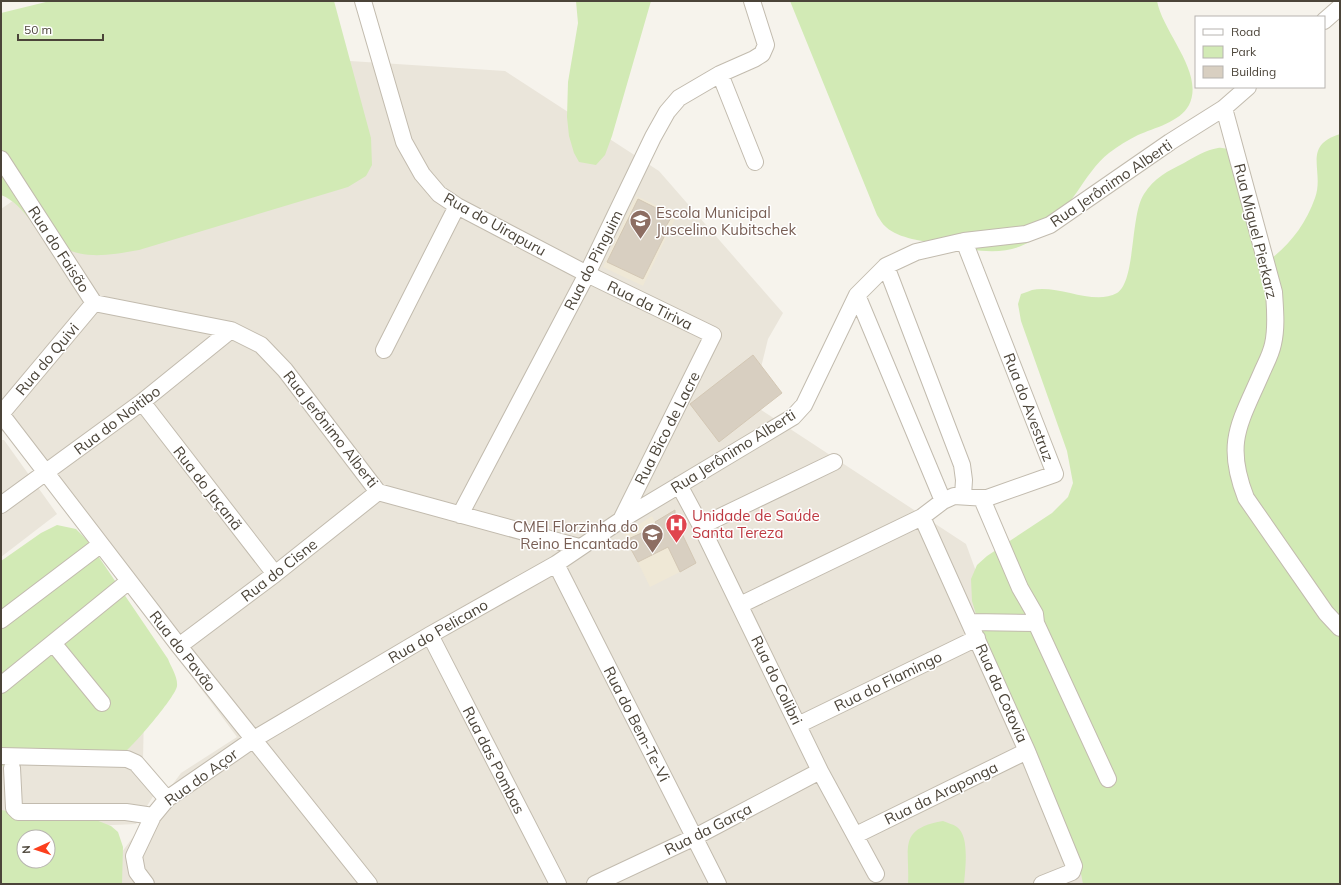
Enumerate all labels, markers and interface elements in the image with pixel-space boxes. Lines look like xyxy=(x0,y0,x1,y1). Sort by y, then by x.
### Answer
scale bar xyxy=(18,16,103,42)
legend xyxy=(1195,16,1325,88)
text: 50 m xyxy=(24,22,52,37)
text: Road xyxy=(1231,24,1260,39)
text: Park xyxy=(1231,44,1257,59)
text: Building xyxy=(1231,64,1276,79)
street label: Rua Jerônimo Alberti xyxy=(1046,135,1176,231)
street label: Rua Miguel Pierkarz xyxy=(1230,161,1282,301)
street label: Rua do Uirapuru xyxy=(441,188,549,260)
street label: Rua do Faisão xyxy=(24,202,94,296)
place label: Escola Municipal Juscelino Kubitschek xyxy=(656,203,797,239)
street label: Rua do Pinguim xyxy=(560,207,626,313)
school or university icon: Escola Municipal Juscelino Kubitschek xyxy=(627,208,653,241)
street label: Rua da Tiriva xyxy=(604,276,696,334)
street label: Rua do Quivi xyxy=(11,319,83,399)
street label: Rua do Avestruz xyxy=(1000,350,1058,464)
street label: Rua Jerônimo Alberti xyxy=(279,367,383,491)
street label: Rua Bico de Lacre xyxy=(630,368,704,488)
street label: Rua do Noitibo xyxy=(70,381,164,459)
street label: Rua Jerônimo Alberti xyxy=(667,405,799,497)
street label: Rua do Jaçanã xyxy=(169,442,247,534)
place label: Unidade de Saúde Santa Tereza xyxy=(692,506,820,542)
hospital icon: Unidade de Saúde Santa Tereza xyxy=(663,511,689,544)
place label: CMEI Florzinha do Reino Encantado xyxy=(513,517,638,553)
school or university icon: CMEI Florzinha do Reino Encantado xyxy=(640,522,666,555)
street label: Rua do Cisne xyxy=(237,534,321,606)
street label: Rua do Pelicano xyxy=(385,595,491,667)
street label: Rua do Pavão xyxy=(146,607,220,695)
street label: Rua do Colibri xyxy=(747,632,807,728)
street label: Rua da Cotovia xyxy=(972,641,1032,745)
street label: Rua do Flamingo xyxy=(831,647,945,715)
street label: Rua do Bem-Te-Vi xyxy=(600,663,674,785)
street label: Rua das Pombas xyxy=(459,703,529,817)
street label: Rua do Açor xyxy=(161,744,242,810)
street label: Rua da Araponga xyxy=(881,757,1001,829)
street label: Rua da Garça xyxy=(661,799,755,859)
north arrow xyxy=(16,829,56,869)
text: N xyxy=(19,845,33,854)

